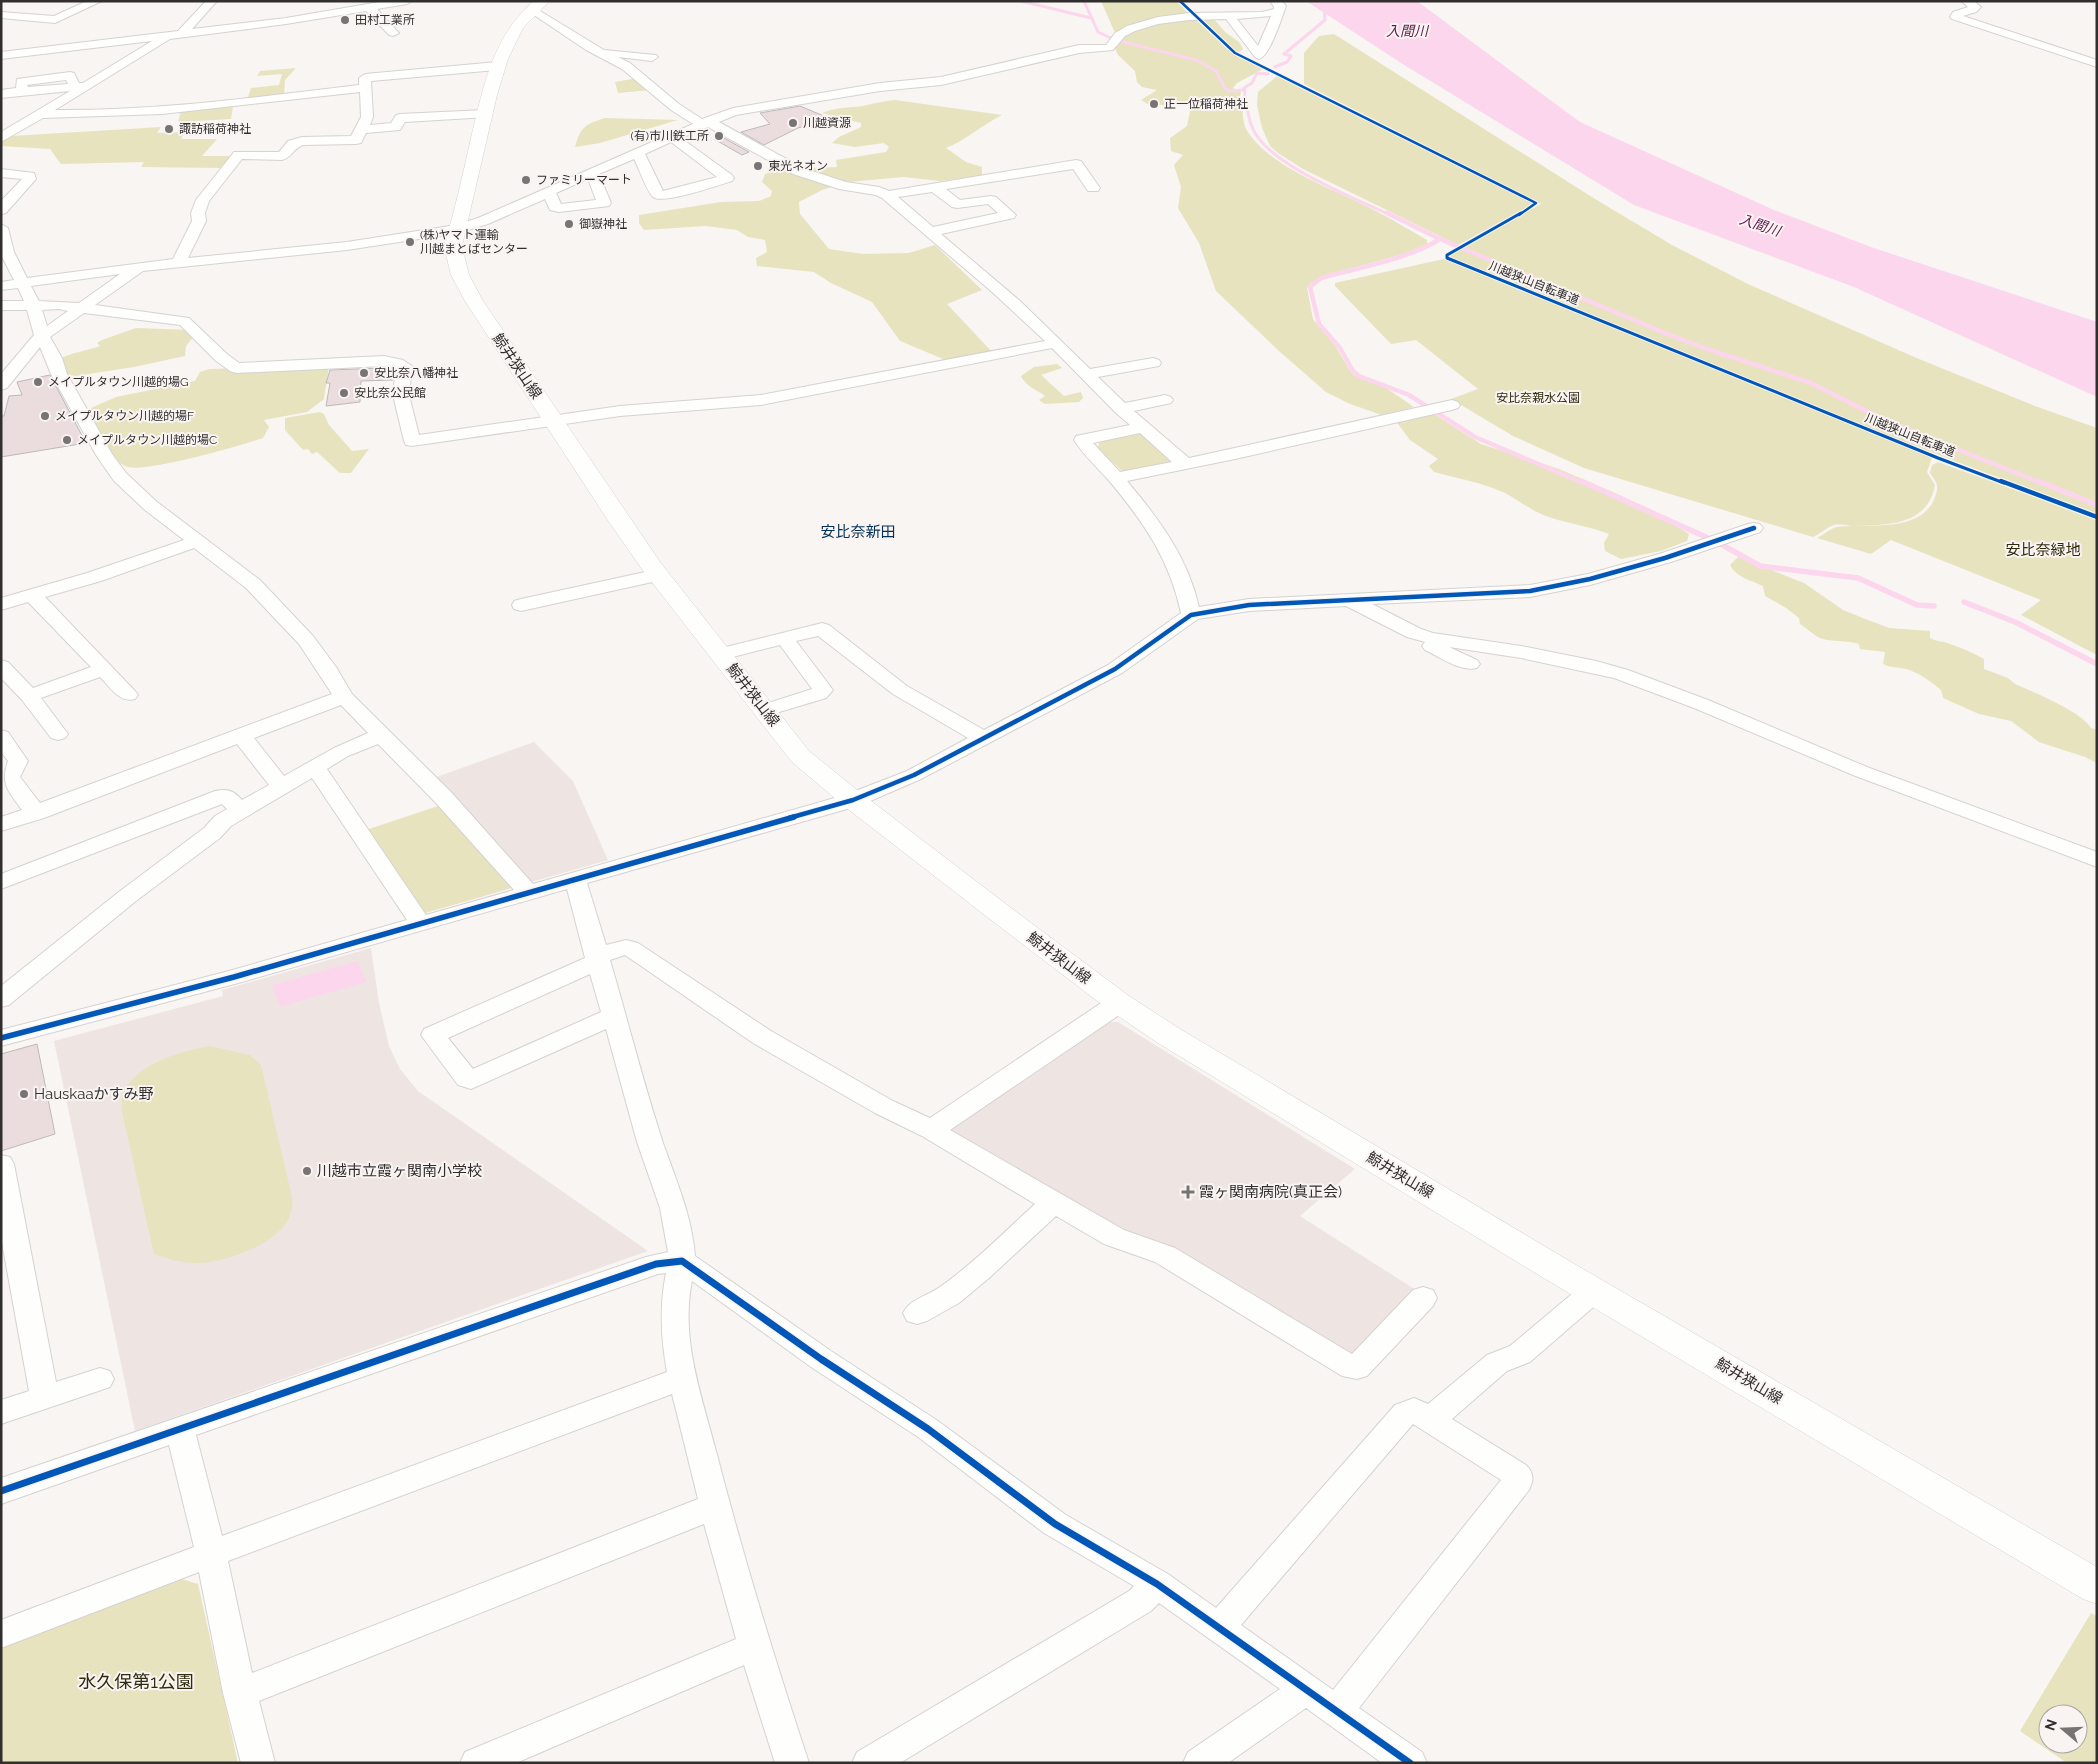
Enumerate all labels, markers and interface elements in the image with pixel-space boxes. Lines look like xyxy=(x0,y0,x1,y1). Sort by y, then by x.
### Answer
place label: 田村工業所 xyxy=(355,13,415,27)
marker: 田村工業所 xyxy=(339,14,351,26)
water label: 入間川 xyxy=(1386,23,1430,39)
place label: 正一位稲荷神社 xyxy=(1164,97,1248,111)
marker: 正一位稲荷神社 xyxy=(1148,98,1160,110)
place label: 川越資源 xyxy=(803,116,851,130)
marker: 川越資源 xyxy=(787,117,799,129)
place label: 諏訪稲荷神社 xyxy=(179,122,251,136)
marker: 諏訪稲荷神社 xyxy=(163,123,175,135)
place label: (有)市川鉄工所 xyxy=(631,129,709,143)
marker: (有)市川鉄工所 xyxy=(713,130,725,142)
place label: 東光ネオン xyxy=(768,159,828,173)
marker: 東光ネオン xyxy=(752,160,764,172)
place label: ファミリーマート xyxy=(536,173,632,187)
marker: ファミリーマート xyxy=(520,174,532,186)
water label: 入間川 xyxy=(1738,211,1784,240)
place label: 御嶽神社 xyxy=(579,217,627,231)
marker: 御嶽神社 xyxy=(563,218,575,230)
place label: (株)ヤマト運輸 川越まとばセンター xyxy=(420,228,528,256)
marker: (株)ヤマト運輸 川越まとばセンター xyxy=(404,236,416,248)
street label: 川越狭山自転車道 xyxy=(1487,259,1581,307)
street label: 鯨井狭山線 xyxy=(489,330,545,402)
place label: 安比奈八幡神社 xyxy=(374,366,458,380)
marker: 安比奈八幡神社 xyxy=(358,367,370,379)
place label: メイプルタウン川越的場G xyxy=(48,375,189,389)
marker: メイプルタウン川越的場G xyxy=(32,376,44,388)
place label: 安比奈公民館 xyxy=(354,386,426,400)
marker: 安比奈公民館 xyxy=(338,387,350,399)
park label: 安比奈親水公園 xyxy=(1496,391,1580,405)
place label: メイプルタウン川越的場F xyxy=(55,409,194,423)
marker: メイプルタウン川越的場F xyxy=(39,410,51,422)
street label: 川越狭山自転車道 xyxy=(1863,411,1957,459)
place label: メイプルタウン川越的場C xyxy=(77,433,217,447)
marker: メイプルタウン川越的場C xyxy=(61,434,73,446)
district label: 安比奈新田 xyxy=(820,523,896,541)
park label: 安比奈緑地 xyxy=(2005,541,2081,559)
street label: 鯨井狭山線 xyxy=(723,660,783,730)
street label: 鯨井狭山線 xyxy=(1024,928,1094,988)
place label: Hauskaaかすみ野 xyxy=(34,1085,154,1103)
marker: Hauskaaかすみ野 xyxy=(18,1088,30,1100)
street label: 鯨井狭山線 xyxy=(1363,1148,1437,1202)
place label: 川越市立霞ヶ関南小学校 xyxy=(317,1162,482,1180)
marker: 川越市立霞ヶ関南小学校 xyxy=(301,1165,313,1177)
place label: 霞ヶ関南病院(真正会) xyxy=(1199,1183,1342,1201)
marker: 霞ヶ関南病院(真正会) xyxy=(1181,1185,1195,1199)
street label: 鯨井狭山線 xyxy=(1712,1354,1786,1408)
park label: 水久保第1公園 xyxy=(78,1671,194,1692)
north arrow xyxy=(2038,1704,2088,1754)
text: N xyxy=(2041,1717,2060,1732)

